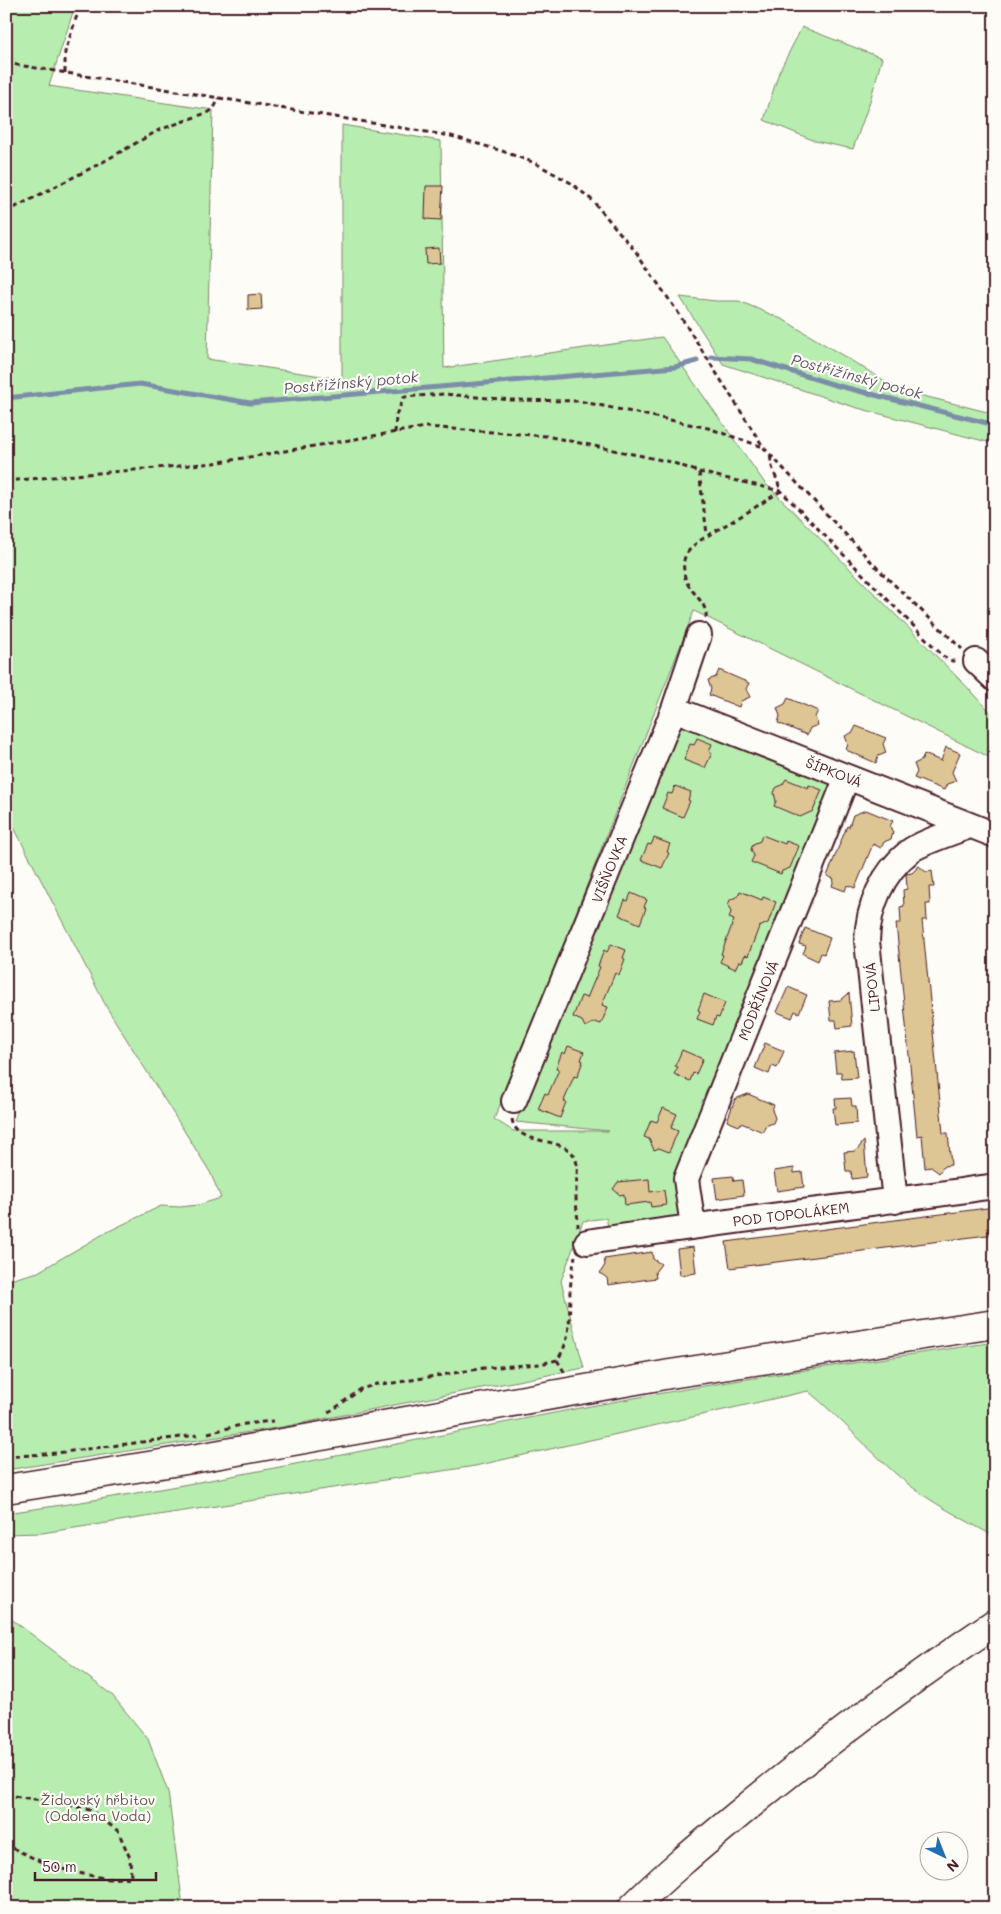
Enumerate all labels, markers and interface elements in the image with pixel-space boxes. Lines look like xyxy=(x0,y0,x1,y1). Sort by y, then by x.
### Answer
water label: Postřižínský potok xyxy=(789,349,926,403)
water label: Postřižínský potok xyxy=(283,366,420,398)
street label: ŠÍPKOVÁ xyxy=(803,753,865,791)
street label: VIŠŇOVKA xyxy=(587,832,631,906)
street label: MODŘÍNOVÁ xyxy=(733,957,783,1043)
street label: LIPOVÁ xyxy=(860,961,884,1013)
street label: POD TOPOLÁKEM xyxy=(732,1197,850,1231)
park label: Židovský hřbitov (Odolena Voda) xyxy=(41,1790,155,1825)
north arrow xyxy=(918,1832,968,1882)
scale bar xyxy=(35,1849,156,1881)
text: N xyxy=(943,1855,964,1876)
text: 50 m xyxy=(42,1856,77,1876)

